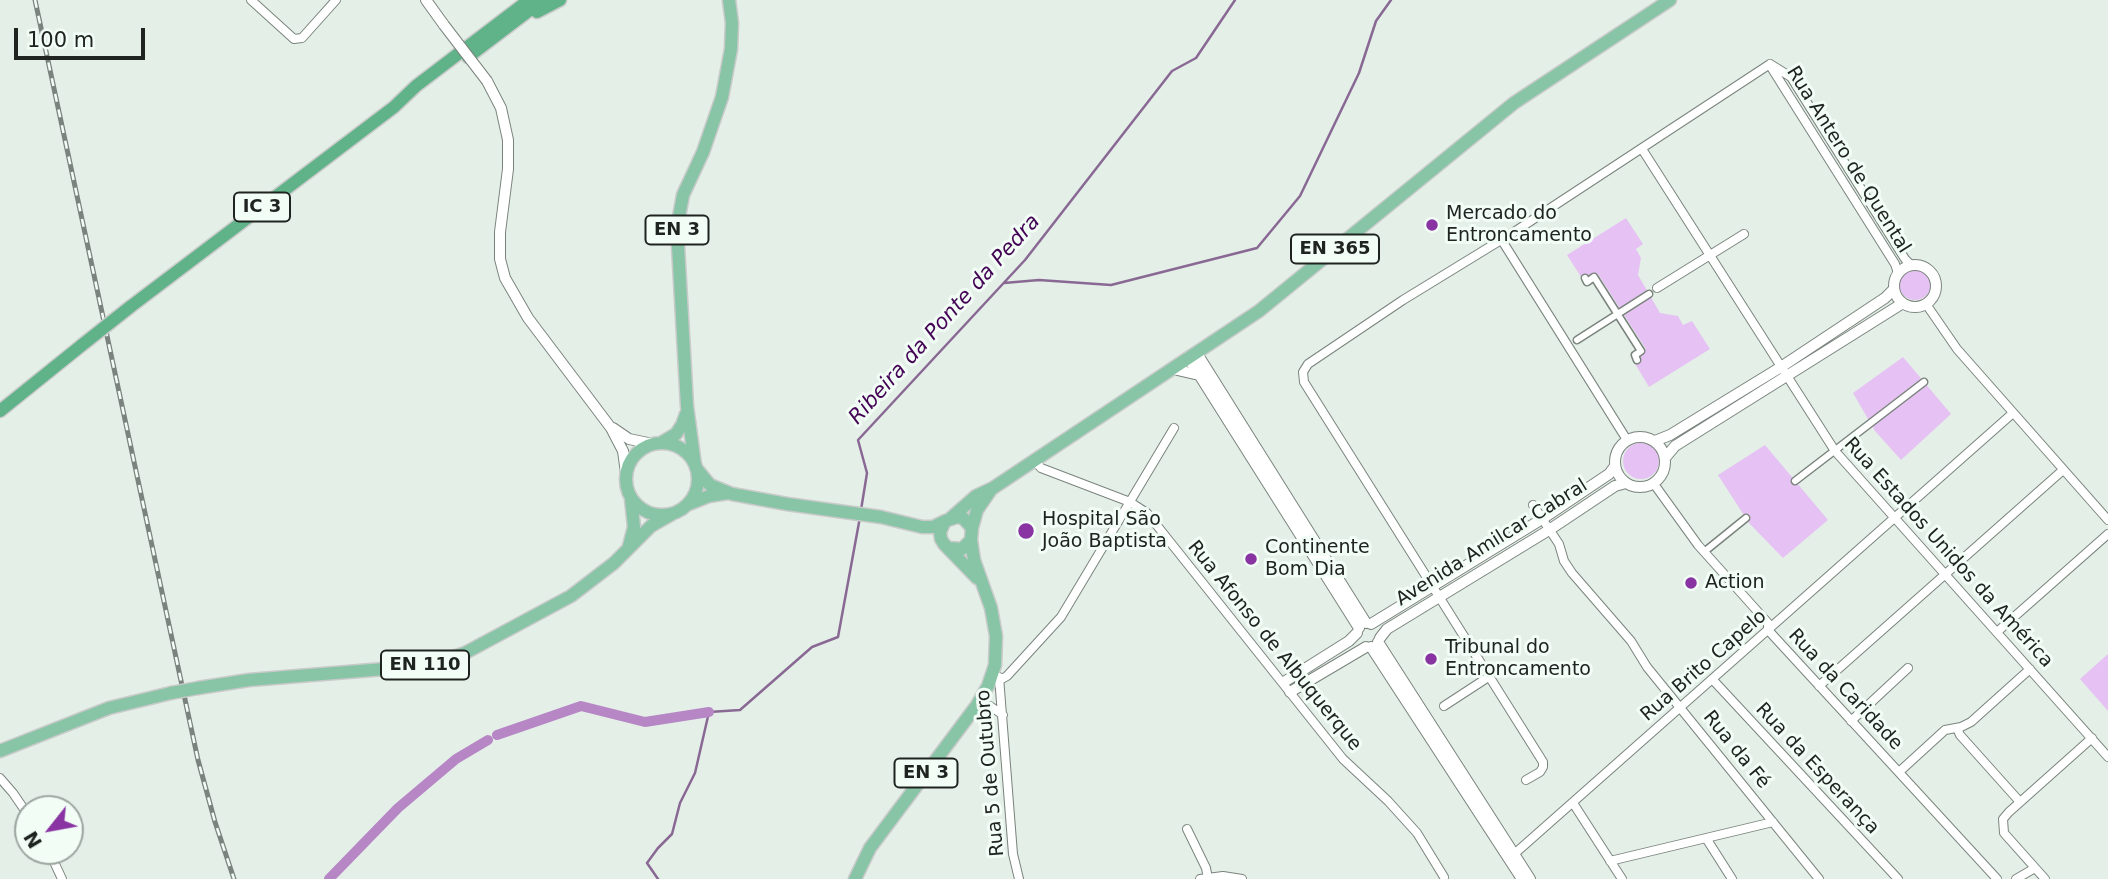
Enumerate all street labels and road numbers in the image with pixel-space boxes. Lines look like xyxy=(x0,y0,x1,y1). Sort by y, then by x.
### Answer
street label: Rua Antero de Quental xyxy=(1781,62,1915,258)
road number: IC 3 xyxy=(234,192,290,222)
road number: EN 3 xyxy=(646,215,708,244)
road number: EN 365 xyxy=(1291,234,1379,264)
street label: Rua Estados Unidos da América xyxy=(1839,433,2057,673)
street label: Avenida Amilcar Cabral xyxy=(1392,475,1592,611)
street label: Rua Afonso de Albuquerque xyxy=(1182,536,1366,756)
street label: Rua Brito Capelo xyxy=(1637,605,1771,727)
street label: Rua da Caridade xyxy=(1783,625,1907,755)
road number: EN 110 xyxy=(381,650,469,680)
street label: Rua 5 de Outubro xyxy=(972,689,1010,857)
street label: Rua da Esperança xyxy=(1750,699,1884,839)
street label: Rua da Fé xyxy=(1698,707,1774,793)
road number: EN 3 xyxy=(894,758,958,788)

